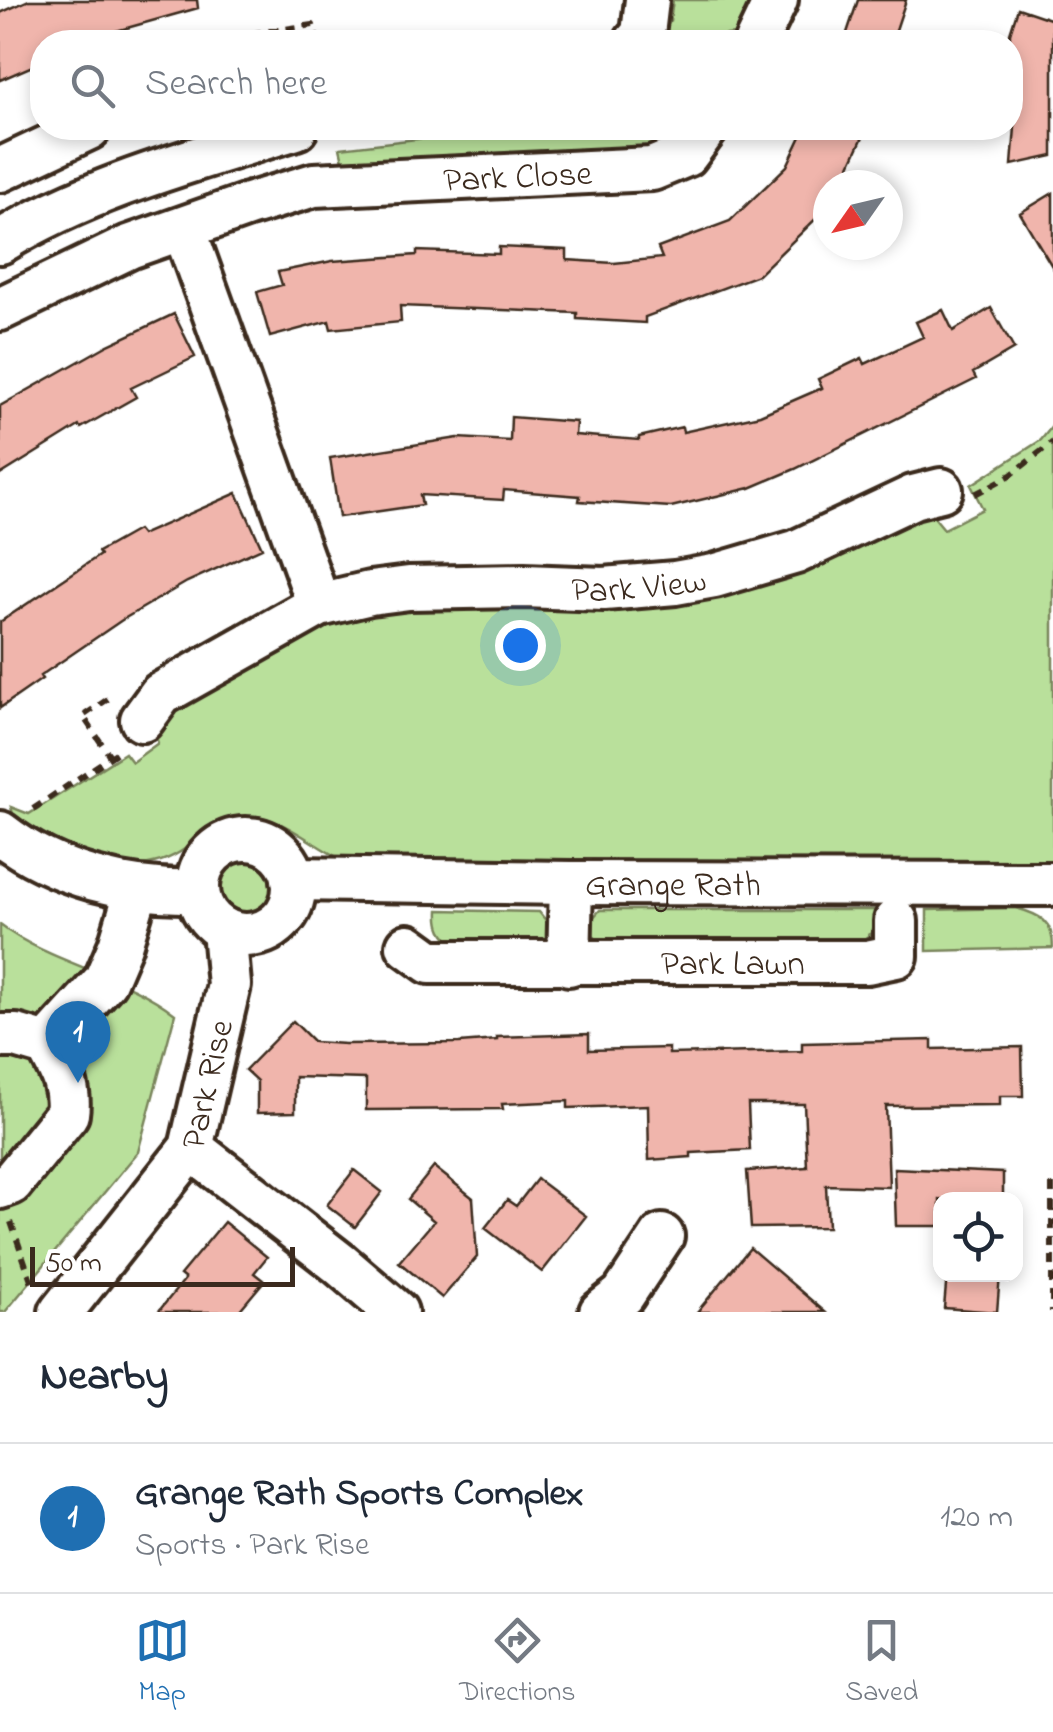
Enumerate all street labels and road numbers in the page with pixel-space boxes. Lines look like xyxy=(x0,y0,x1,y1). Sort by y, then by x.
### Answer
street label: Park Close xyxy=(442,150,594,208)
street label: Park View xyxy=(570,556,711,618)
street label: Grange Rath xyxy=(585,861,761,912)
street label: Park Lawn xyxy=(661,940,805,991)
street label: Park Rise xyxy=(170,1015,249,1154)

